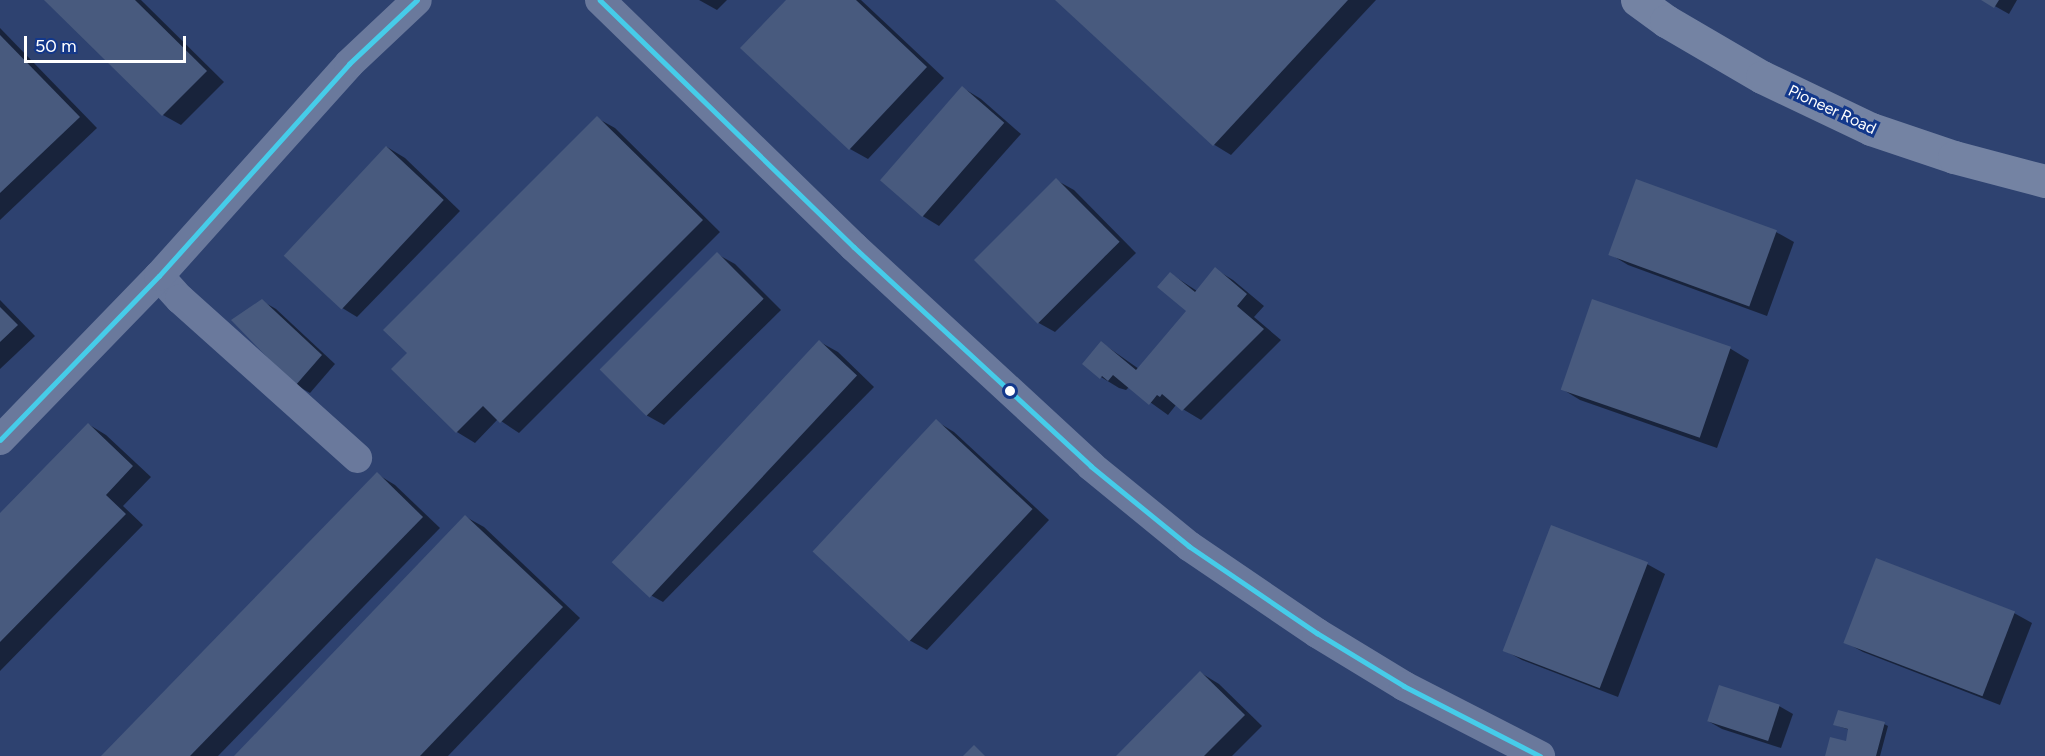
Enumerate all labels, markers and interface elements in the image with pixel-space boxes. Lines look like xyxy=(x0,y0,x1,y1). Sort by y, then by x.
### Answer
scale bar xyxy=(27,24,189,62)
text: 50 m xyxy=(35,35,77,57)
street label: Pioneer Road xyxy=(1785,81,1879,139)
unlabelled marker xyxy=(1004,385,1016,397)

